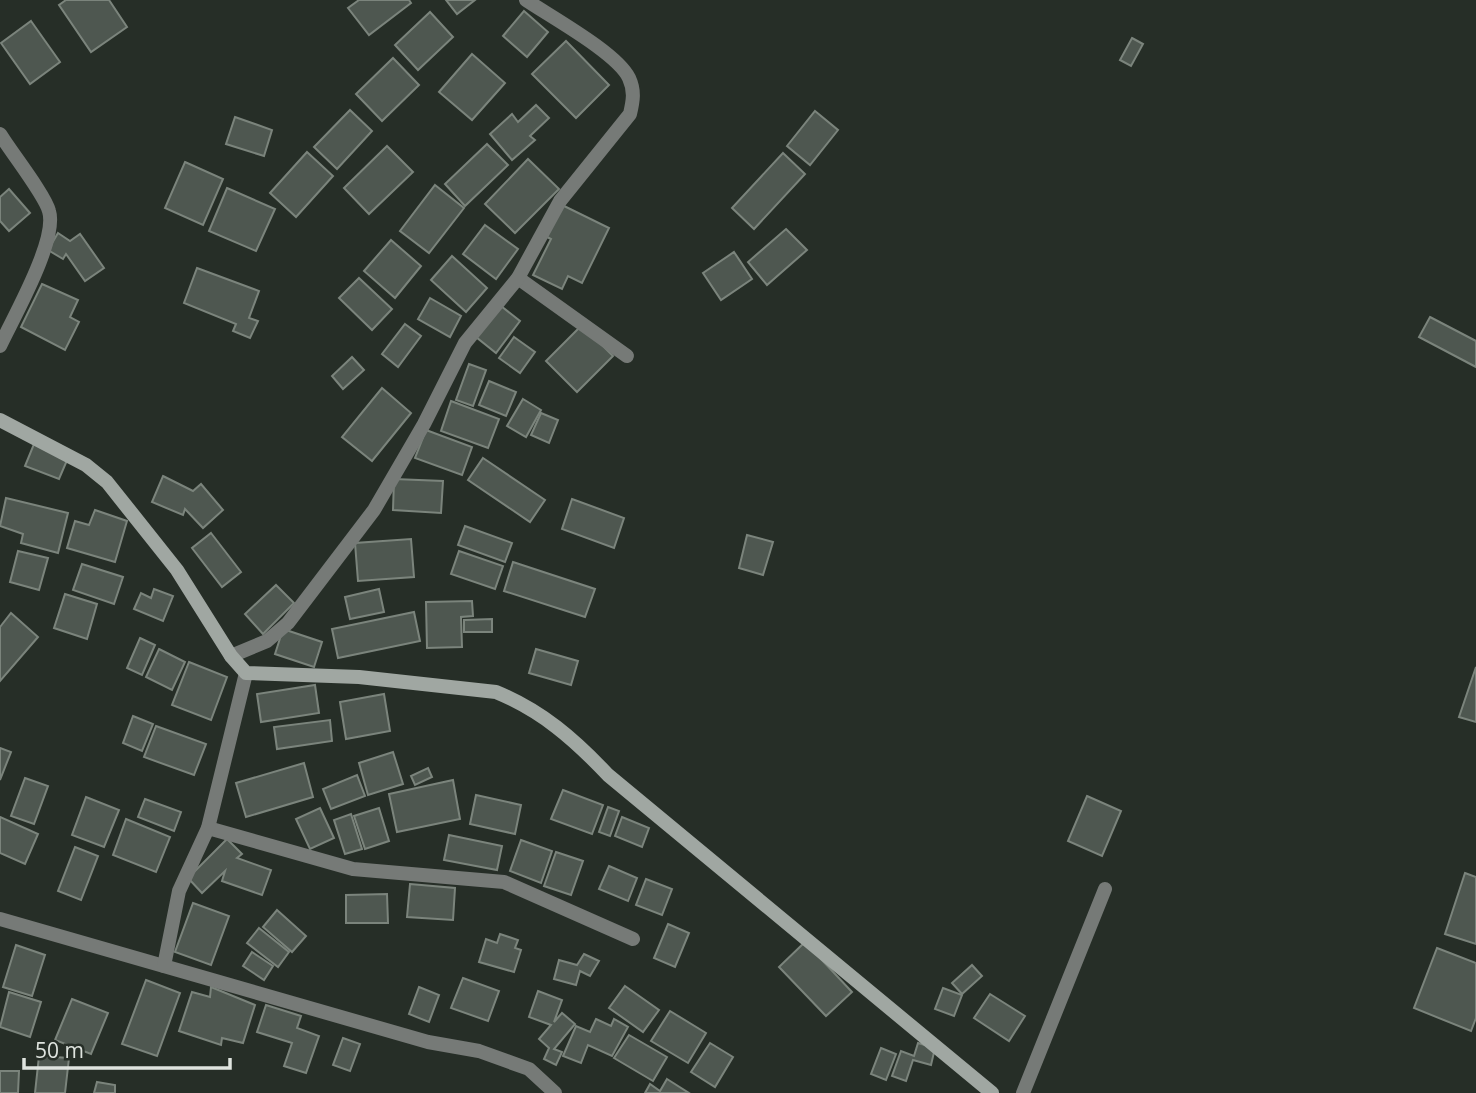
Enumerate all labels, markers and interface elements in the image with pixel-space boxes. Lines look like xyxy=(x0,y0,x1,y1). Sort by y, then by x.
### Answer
scale bar xyxy=(24,1026,231,1070)
text: 50 m xyxy=(35,1036,84,1064)

